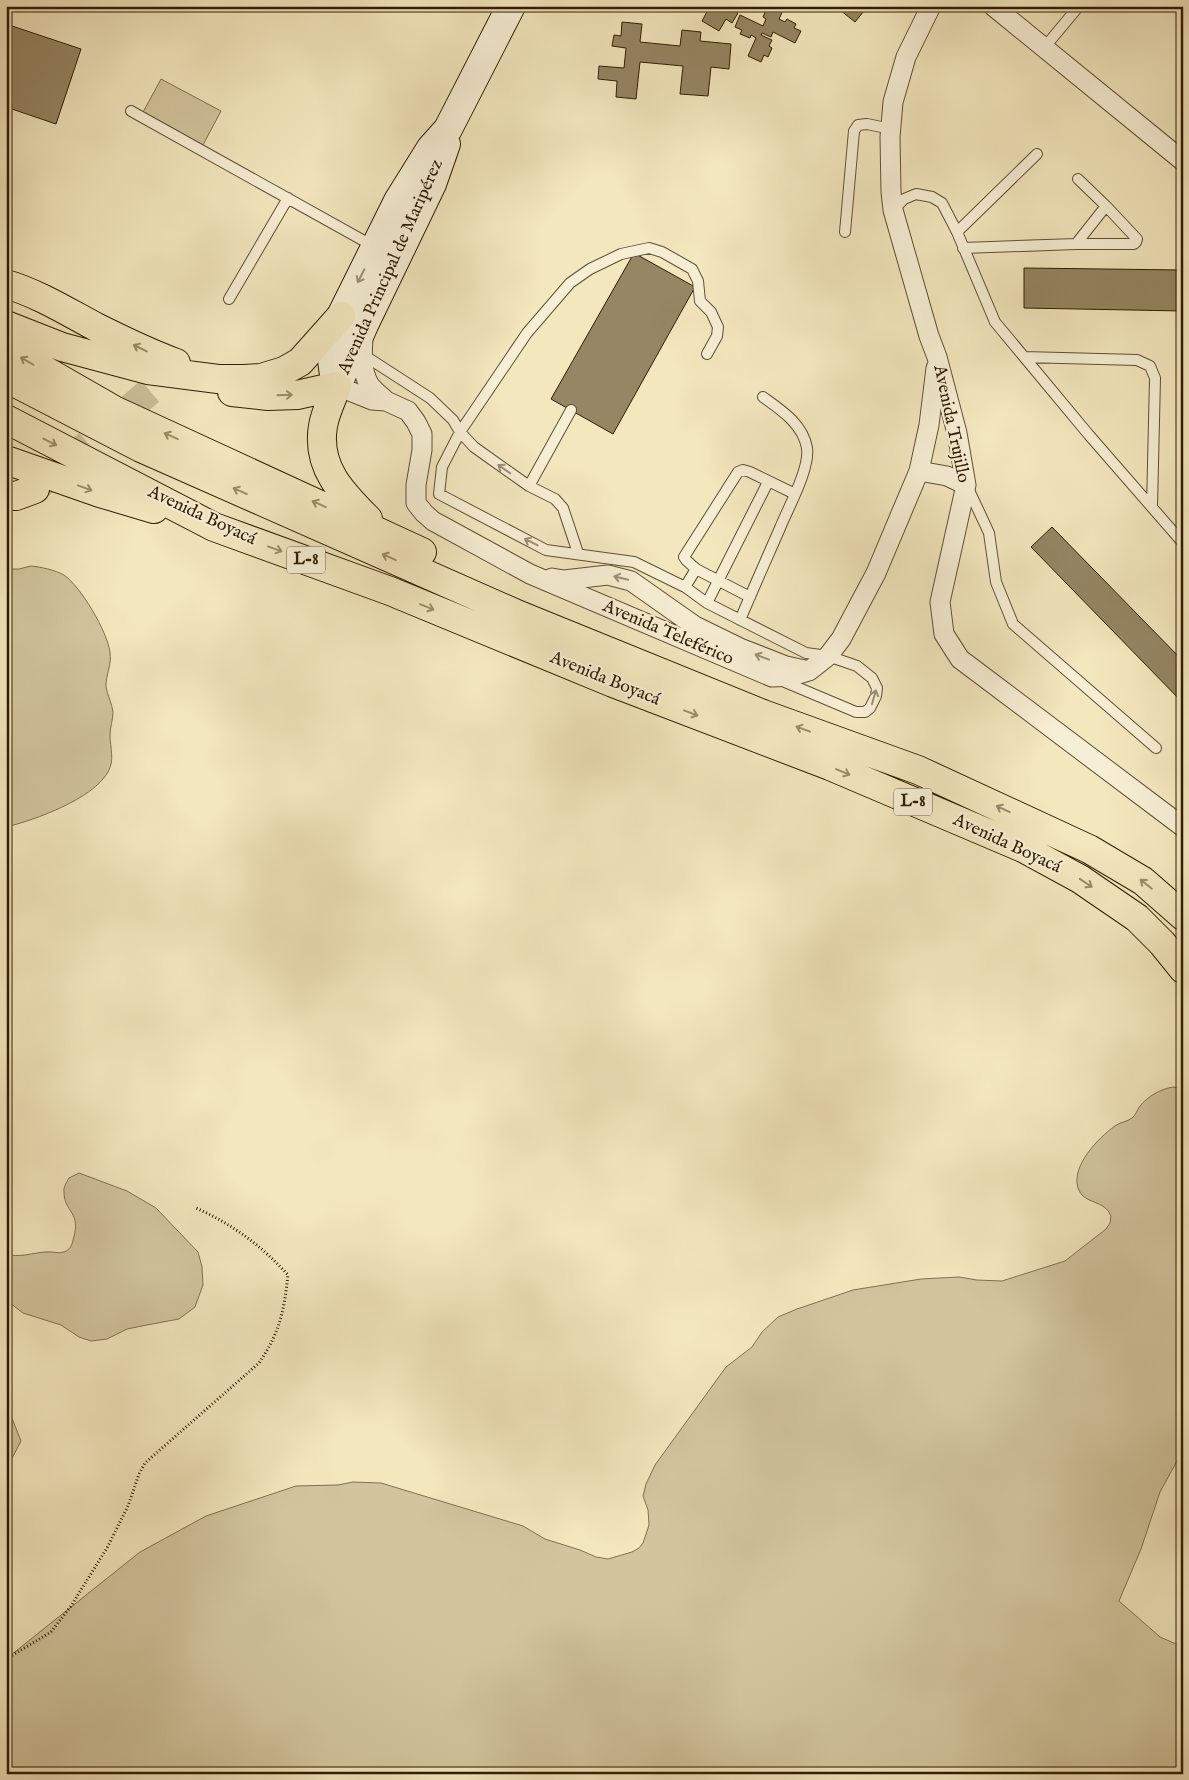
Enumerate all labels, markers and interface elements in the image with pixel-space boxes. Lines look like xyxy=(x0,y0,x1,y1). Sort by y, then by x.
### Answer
street label: Avenida Principal de Maripérez xyxy=(333,156,449,379)
one-way arrow xyxy=(356,269,366,284)
one-way arrow xyxy=(133,343,148,352)
one-way arrow xyxy=(21,356,35,366)
street label: Avenida Trujillo xyxy=(927,362,975,485)
one-way arrow xyxy=(276,390,293,400)
one-way arrow xyxy=(164,431,179,441)
one-way arrow xyxy=(42,437,57,447)
one-way arrow xyxy=(498,464,512,474)
street label: Avenida Boyacá xyxy=(143,480,260,551)
one-way arrow xyxy=(77,484,92,493)
one-way arrow xyxy=(233,486,248,496)
one-way arrow xyxy=(312,498,327,508)
one-way arrow xyxy=(524,537,539,546)
one-way arrow xyxy=(267,545,282,554)
road number: L-8 xyxy=(287,546,325,574)
one-way arrow xyxy=(382,551,397,561)
one-way arrow xyxy=(613,573,629,583)
street label: Avenida Teleférico xyxy=(598,595,737,671)
one-way arrow xyxy=(419,602,434,612)
street label: Avenida Boyacá xyxy=(546,646,664,712)
one-way arrow xyxy=(755,651,770,661)
one-way arrow xyxy=(870,689,880,705)
one-way arrow xyxy=(683,709,698,718)
one-way arrow xyxy=(796,724,812,733)
one-way arrow xyxy=(835,767,850,777)
road number: L-8 xyxy=(894,789,932,816)
one-way arrow xyxy=(995,804,1010,814)
street label: Avenida Boyacá xyxy=(948,808,1065,879)
one-way arrow xyxy=(1079,878,1093,888)
one-way arrow xyxy=(1140,879,1153,890)

